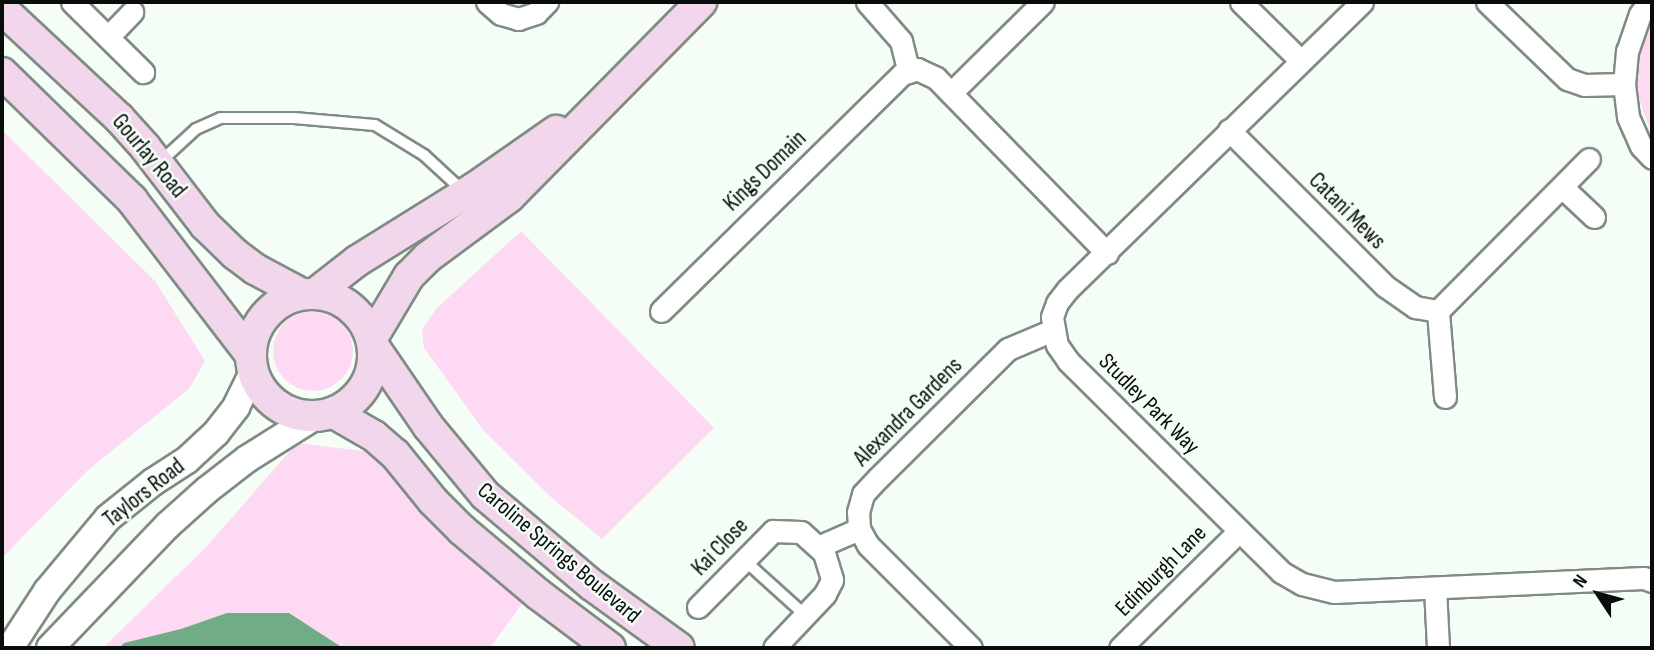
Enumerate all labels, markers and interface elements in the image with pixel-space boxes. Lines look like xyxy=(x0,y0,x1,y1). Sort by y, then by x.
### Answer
street label: Gourlay Road xyxy=(106,108,192,204)
street label: Kings Domain xyxy=(718,125,812,217)
street label: Catani Mews xyxy=(1303,167,1391,255)
street label: Studley Park Way xyxy=(1093,348,1205,460)
street label: Alexandra Gardens xyxy=(848,352,968,472)
street label: Taylors Road xyxy=(98,453,190,533)
street label: Caroline Springs Boulevard xyxy=(472,477,646,629)
street label: Kai Close xyxy=(686,512,754,582)
street label: Edinburgh Lane xyxy=(1110,520,1212,622)
north arrow xyxy=(1563,559,1633,629)
text: N xyxy=(1568,570,1593,592)

